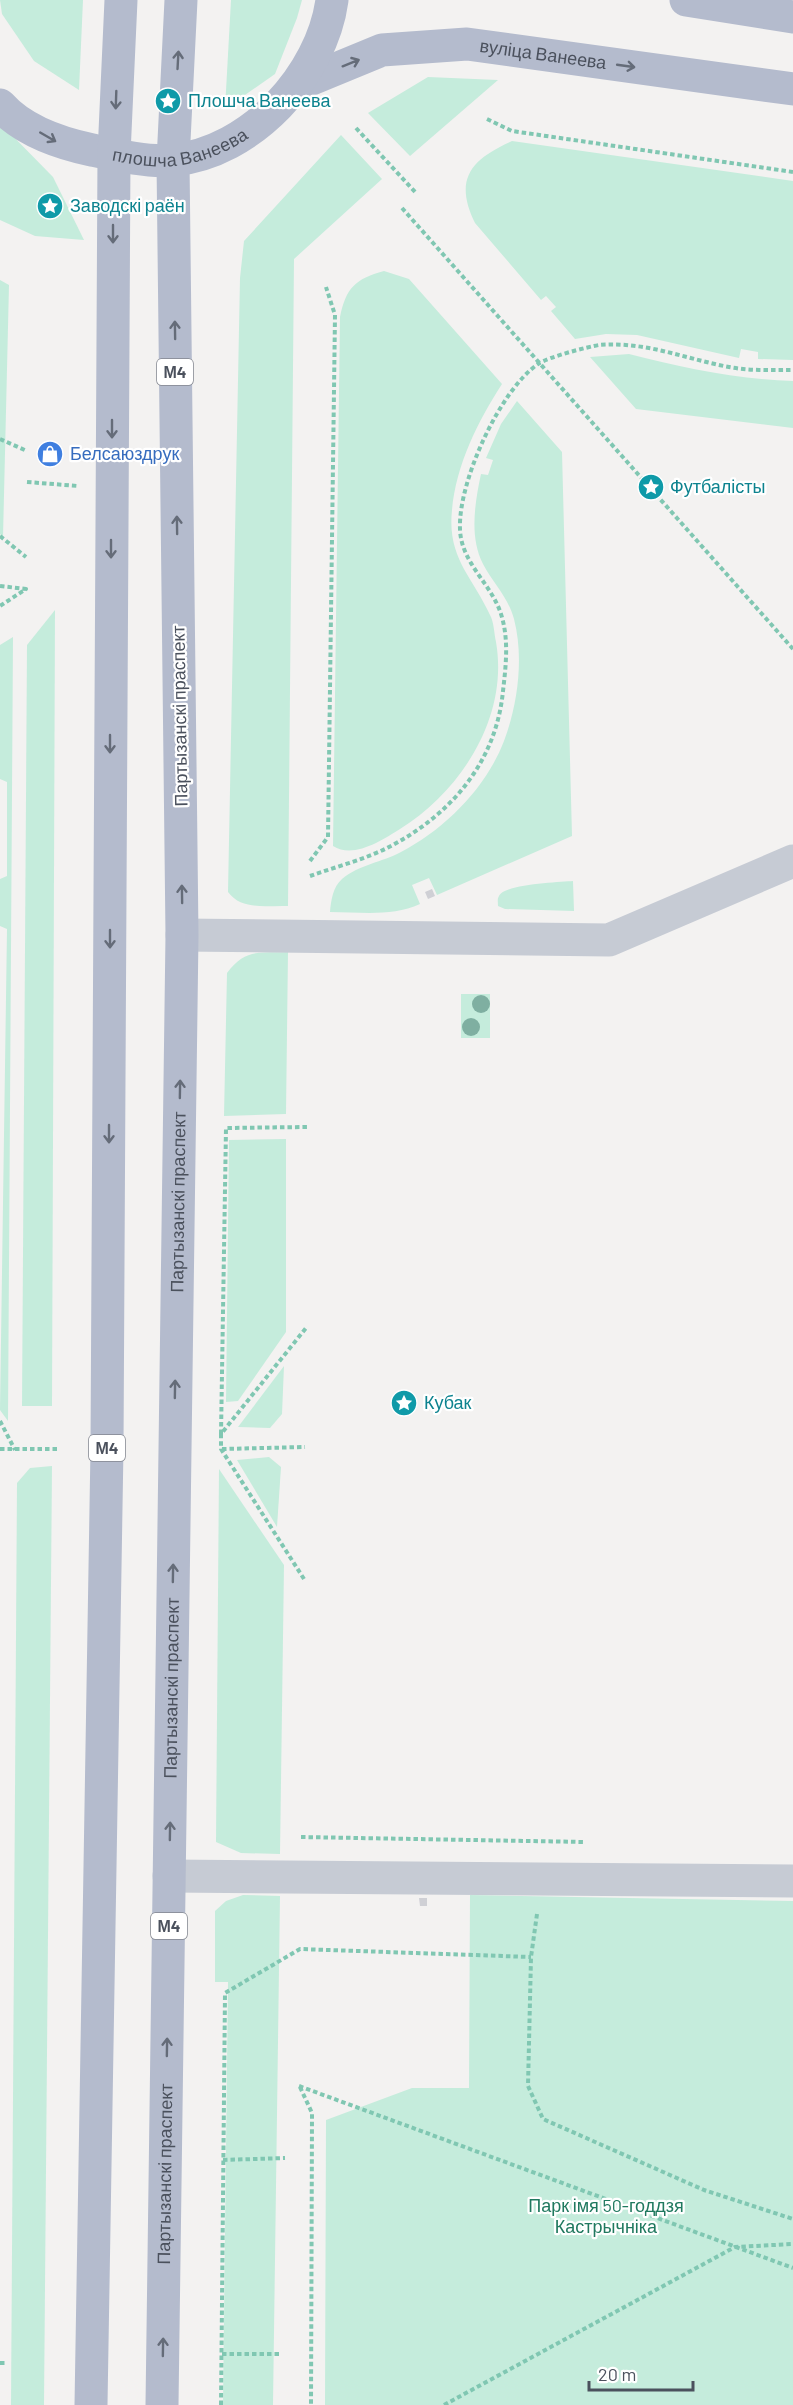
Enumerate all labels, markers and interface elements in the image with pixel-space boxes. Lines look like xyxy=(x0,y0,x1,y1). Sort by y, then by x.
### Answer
street label: вуліца Ванеева xyxy=(479,34,609,73)
one-way arrow xyxy=(172,51,183,71)
one-way arrow xyxy=(341,57,360,68)
one-way arrow xyxy=(615,60,635,71)
place icon: Плошча Ванеева xyxy=(153,86,183,116)
place label: Плошча Ванеева xyxy=(188,89,331,111)
one-way arrow xyxy=(110,90,122,110)
street label: плошча Ванеева xyxy=(111,122,252,171)
one-way arrow xyxy=(39,132,56,144)
place icon: Заводскі раён xyxy=(35,191,65,221)
place label: Заводскі раён xyxy=(70,194,185,216)
one-way arrow xyxy=(107,223,119,243)
one-way arrow xyxy=(169,320,181,340)
road number: М4 xyxy=(157,359,193,385)
one-way arrow xyxy=(106,418,118,438)
shop icon: Белсаюздрук xyxy=(35,439,65,469)
place label: Белсаюздрук xyxy=(70,442,179,464)
place icon: Футбалісты xyxy=(636,472,666,502)
place label: Футбалісты xyxy=(670,475,766,497)
one-way arrow xyxy=(171,515,183,535)
one-way arrow xyxy=(105,539,117,559)
street label: Партызанскі праспект xyxy=(166,625,192,807)
one-way arrow xyxy=(104,734,116,754)
one-way arrow xyxy=(176,885,188,905)
one-way arrow xyxy=(104,929,115,949)
one-way arrow xyxy=(174,1080,186,1100)
street label: Партызанскі праспект xyxy=(165,1111,190,1293)
one-way arrow xyxy=(103,1124,115,1144)
one-way arrow xyxy=(170,1380,181,1400)
place icon: Кубак xyxy=(389,1388,419,1418)
place label: Кубак xyxy=(424,1391,472,1413)
road number: М4 xyxy=(89,1435,125,1461)
one-way arrow xyxy=(167,1563,179,1583)
street label: Партызанскі праспект xyxy=(159,1597,183,1779)
one-way arrow xyxy=(164,1821,176,1841)
road number: М4 xyxy=(151,1913,187,1939)
one-way arrow xyxy=(161,2037,173,2057)
street label: Партызанскі праспект xyxy=(152,2083,176,2265)
park label: Парк імя 50-годдзя Кастрычніка xyxy=(528,2194,684,2237)
one-way arrow xyxy=(157,2337,169,2357)
scale bar xyxy=(589,2354,692,2392)
text: 20 m xyxy=(598,2363,636,2385)

